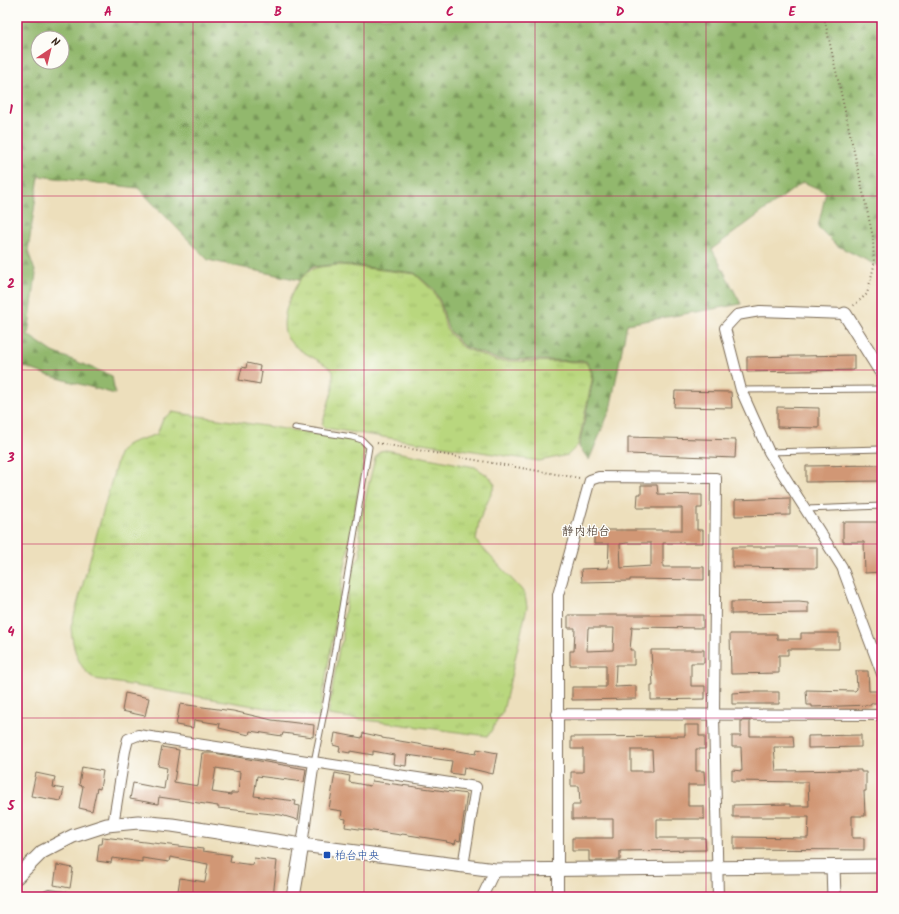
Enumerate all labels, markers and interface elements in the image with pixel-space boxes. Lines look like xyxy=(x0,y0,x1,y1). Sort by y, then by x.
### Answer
text: A xyxy=(104,2,112,23)
text: B xyxy=(274,2,282,23)
text: C xyxy=(446,2,454,23)
text: D xyxy=(616,2,625,23)
text: E xyxy=(788,2,796,23)
north arrow xyxy=(30,30,70,70)
text: N xyxy=(47,33,63,52)
text: 1 xyxy=(9,100,13,121)
text: 2 xyxy=(7,274,15,295)
text: 3 xyxy=(6,448,15,469)
district label: 静内柏台 xyxy=(562,522,610,541)
text: 4 xyxy=(7,622,15,643)
text: 5 xyxy=(7,796,16,817)
place label: 柏台中央 xyxy=(335,847,379,865)
marker: 柏台中央 xyxy=(322,850,332,860)

